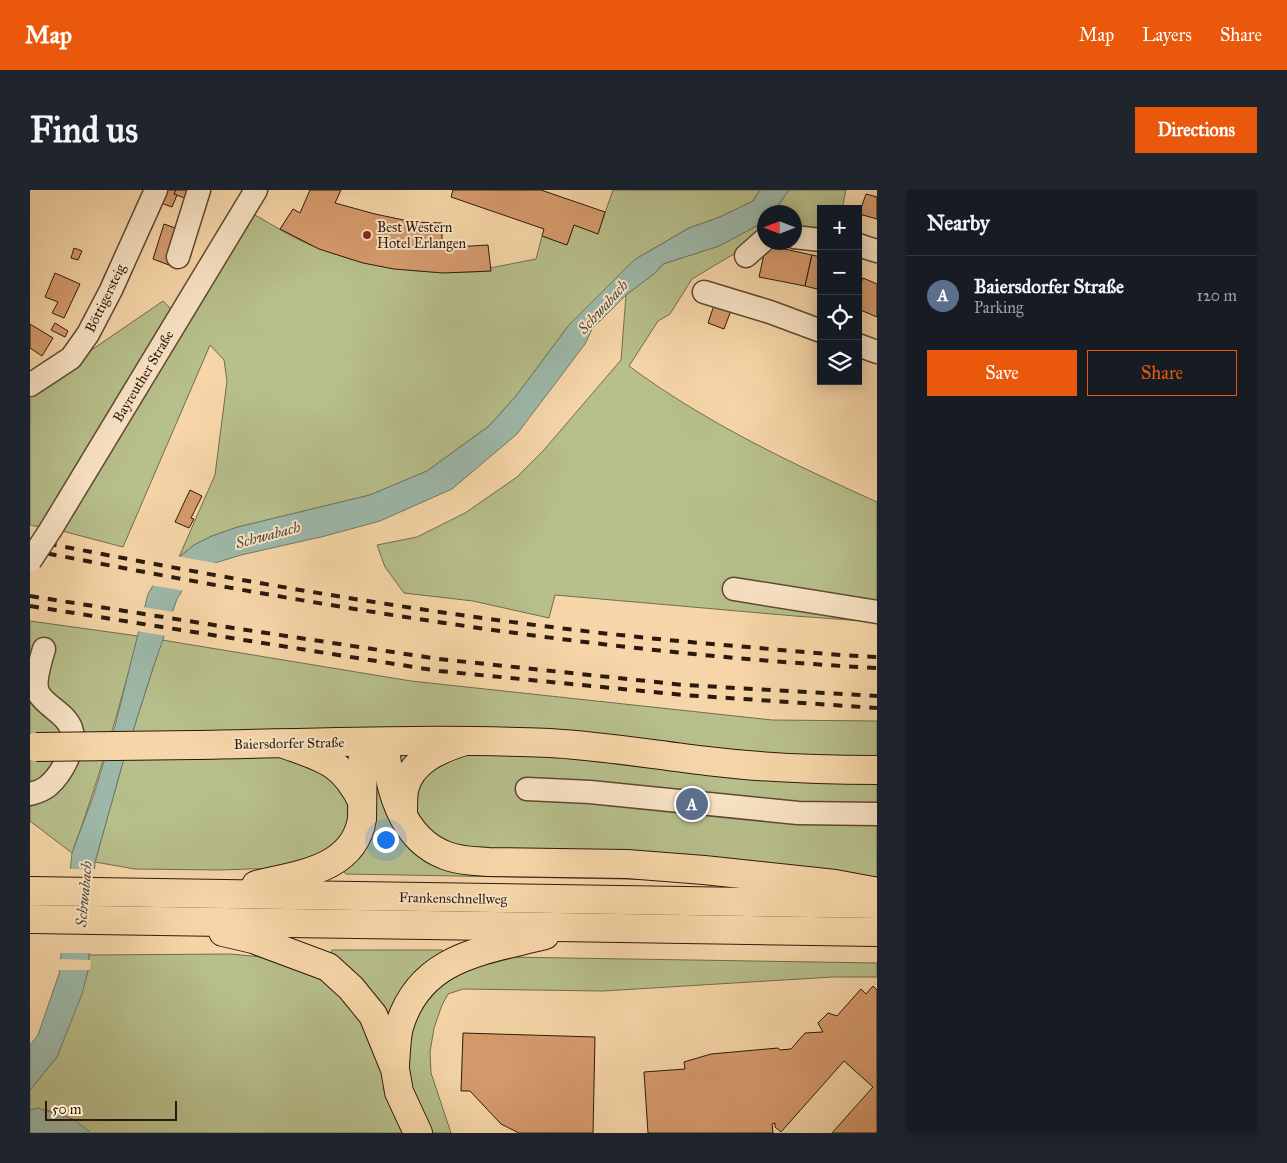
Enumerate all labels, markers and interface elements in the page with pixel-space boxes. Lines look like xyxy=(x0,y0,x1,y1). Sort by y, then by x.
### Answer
text: Map xyxy=(25,20,72,50)
text: Map xyxy=(1079,24,1114,46)
text: Layers xyxy=(1142,24,1192,46)
text: Share xyxy=(1220,24,1262,46)
button: Directions xyxy=(1135,107,1257,153)
text: Find us xyxy=(30,109,138,152)
north arrow xyxy=(757,205,802,250)
map controls xyxy=(817,205,862,385)
button: + xyxy=(817,205,862,250)
text: Nearby xyxy=(927,210,990,236)
place label: Best Western Hotel Erlangen xyxy=(377,219,467,252)
marker: Best Western Hotel Erlangen xyxy=(361,229,373,241)
button: − xyxy=(817,250,862,295)
street label: Böttigersteig xyxy=(82,261,130,335)
text: Baiersdorfer Straße xyxy=(974,275,1124,298)
water label: Schwabach xyxy=(573,276,632,338)
text: A xyxy=(938,286,948,305)
text: 120 m xyxy=(1197,286,1237,305)
button: locate xyxy=(817,295,862,340)
text: Parking xyxy=(974,298,1023,317)
street label: Bayreuther Straße xyxy=(109,327,178,425)
button: layers xyxy=(817,340,862,385)
button: Save xyxy=(927,350,1077,396)
button: Share xyxy=(1087,350,1237,396)
water label: Schwabach xyxy=(233,518,303,553)
street label: Baiersdorfer Straße xyxy=(234,734,345,753)
pin: A xyxy=(676,785,708,823)
your location xyxy=(373,827,399,853)
water label: Schwabach xyxy=(72,860,96,929)
street label: Frankenschnellweg xyxy=(399,889,508,908)
scale bar xyxy=(45,1098,178,1121)
text: 50 m xyxy=(52,1101,81,1118)

